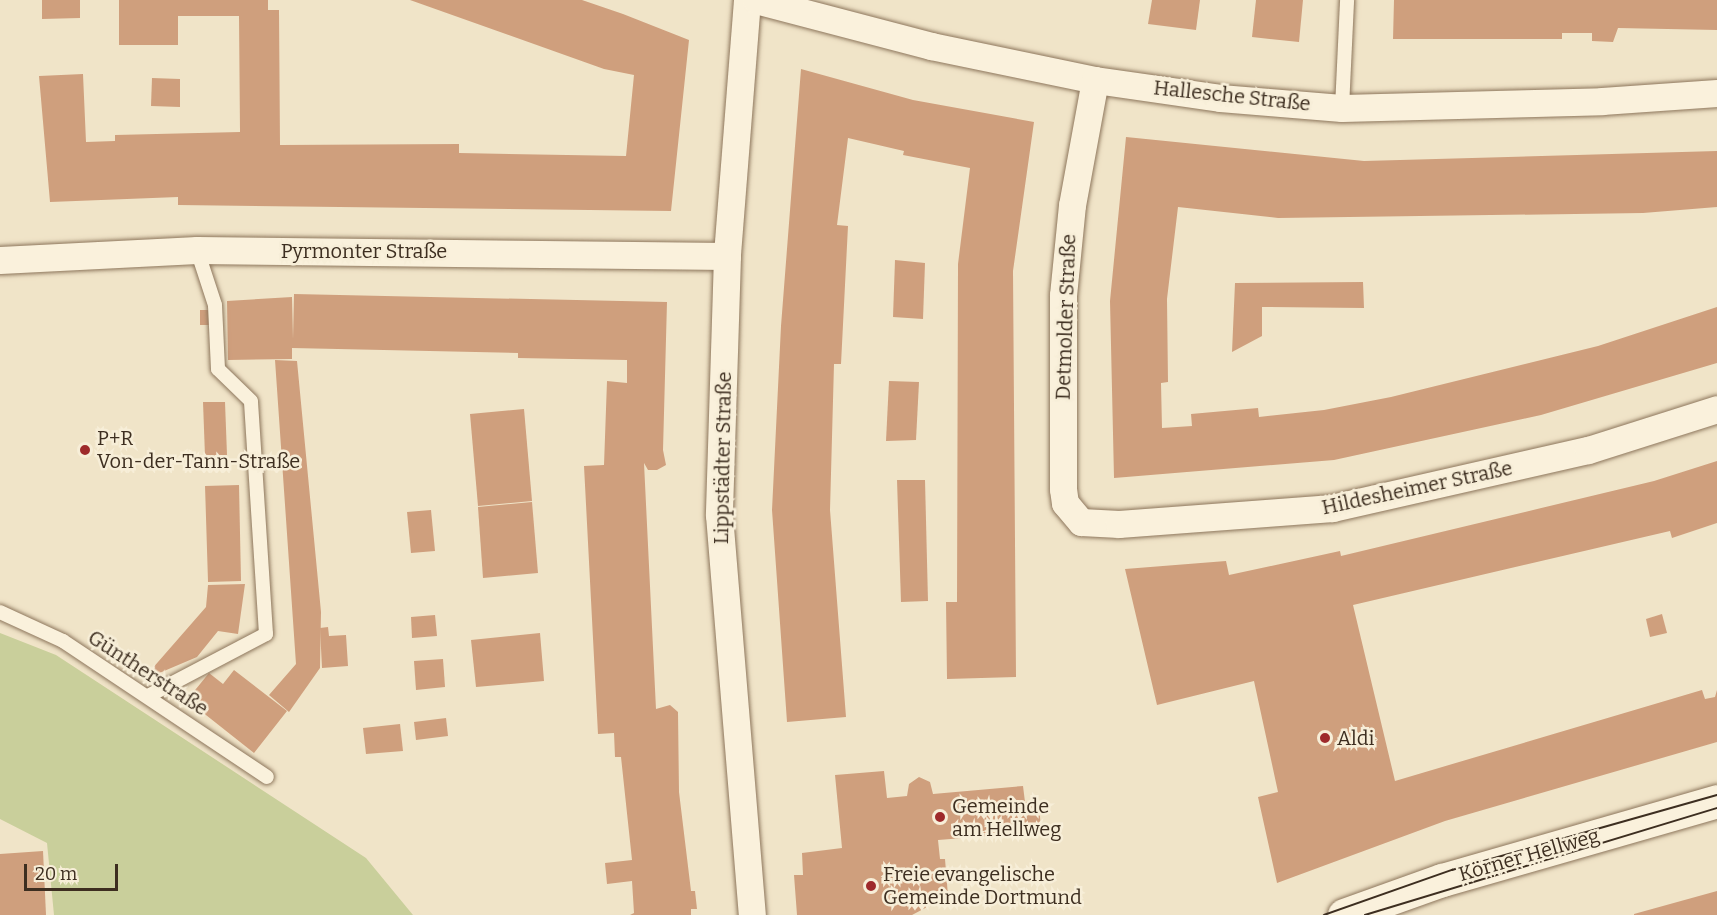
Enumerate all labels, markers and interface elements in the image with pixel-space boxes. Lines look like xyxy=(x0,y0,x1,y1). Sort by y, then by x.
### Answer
street label: Hallesche Straße xyxy=(1152,76,1312,116)
street label: Detmolder Straße xyxy=(1051,233,1081,401)
street label: Pyrmonter Straße xyxy=(281,239,447,263)
street label: Lippstädter Straße xyxy=(709,372,737,544)
place label: P+R Von-der-Tann-Straße xyxy=(97,426,300,473)
marker: P+R Von-der-Tann-Straße xyxy=(78,443,92,457)
street label: Hildesheimer Straße xyxy=(1320,456,1514,520)
street label: Güntherstraße xyxy=(83,625,213,721)
place label: Aldi xyxy=(1337,726,1374,750)
marker: Aldi xyxy=(1318,731,1332,745)
place label: Gemeinde am Hellweg xyxy=(952,794,1061,841)
marker: Gemeinde am Hellweg xyxy=(933,810,947,824)
street label: Körner Hellweg xyxy=(1456,823,1602,887)
scale bar xyxy=(27,852,122,890)
place label: Freie evangelische Gemeinde Dortmund xyxy=(883,862,1082,909)
text: 20 m xyxy=(35,863,77,885)
marker: Freie evangelische Gemeinde Dortmund xyxy=(864,879,878,893)

